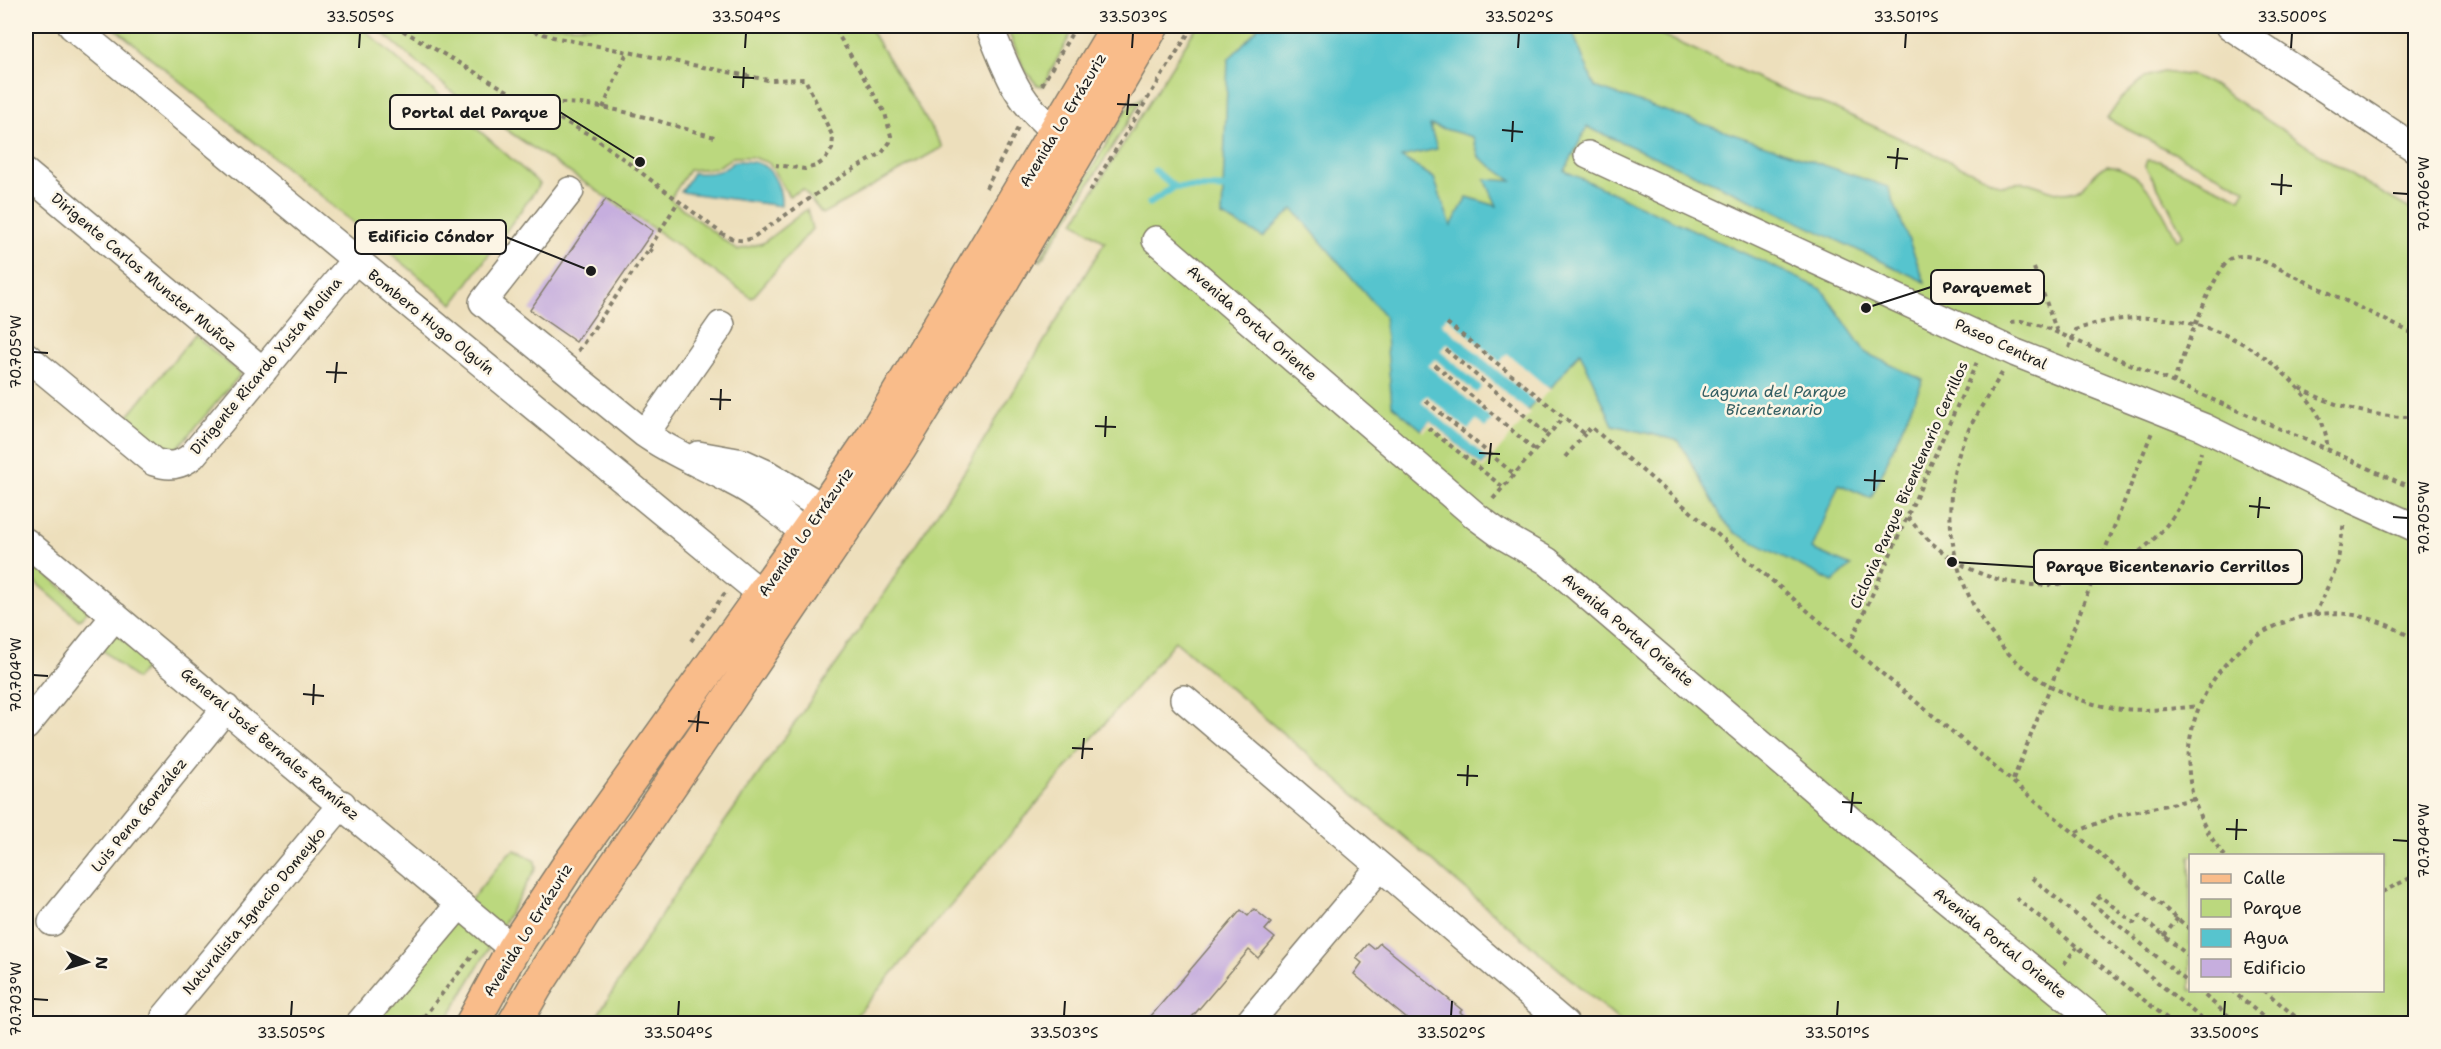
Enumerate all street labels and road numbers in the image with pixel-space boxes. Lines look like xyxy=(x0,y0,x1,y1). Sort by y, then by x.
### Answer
street label: Avenida Lo Errázuriz xyxy=(1015,49,1111,191)
street label: Dirigente Carlos Munster Muñoz xyxy=(47,188,241,356)
street label: Avenida Portal Oriente xyxy=(1183,261,1321,385)
street label: Bombero Hugo Olguín xyxy=(364,265,498,379)
street label: Dirigente Ricardo Yusta Molina xyxy=(186,273,347,459)
street label: Paseo Central xyxy=(1952,314,2051,374)
street label: Ciclovia Parque Bicentenario Cerrillos xyxy=(1845,358,1973,612)
street label: Avenida Lo Errázuriz xyxy=(754,463,858,601)
street label: Avenida Portal Oriente xyxy=(1558,569,1698,691)
street label: General José Bernales Ramírez xyxy=(176,663,364,825)
street label: Luis Pena González xyxy=(87,754,191,876)
street label: Naturalista Ignacio Domeyko xyxy=(178,823,330,999)
street label: Avenida Lo Errázuriz xyxy=(479,860,577,1000)
street label: Avenida Portal Oriente xyxy=(1929,883,2071,1003)

